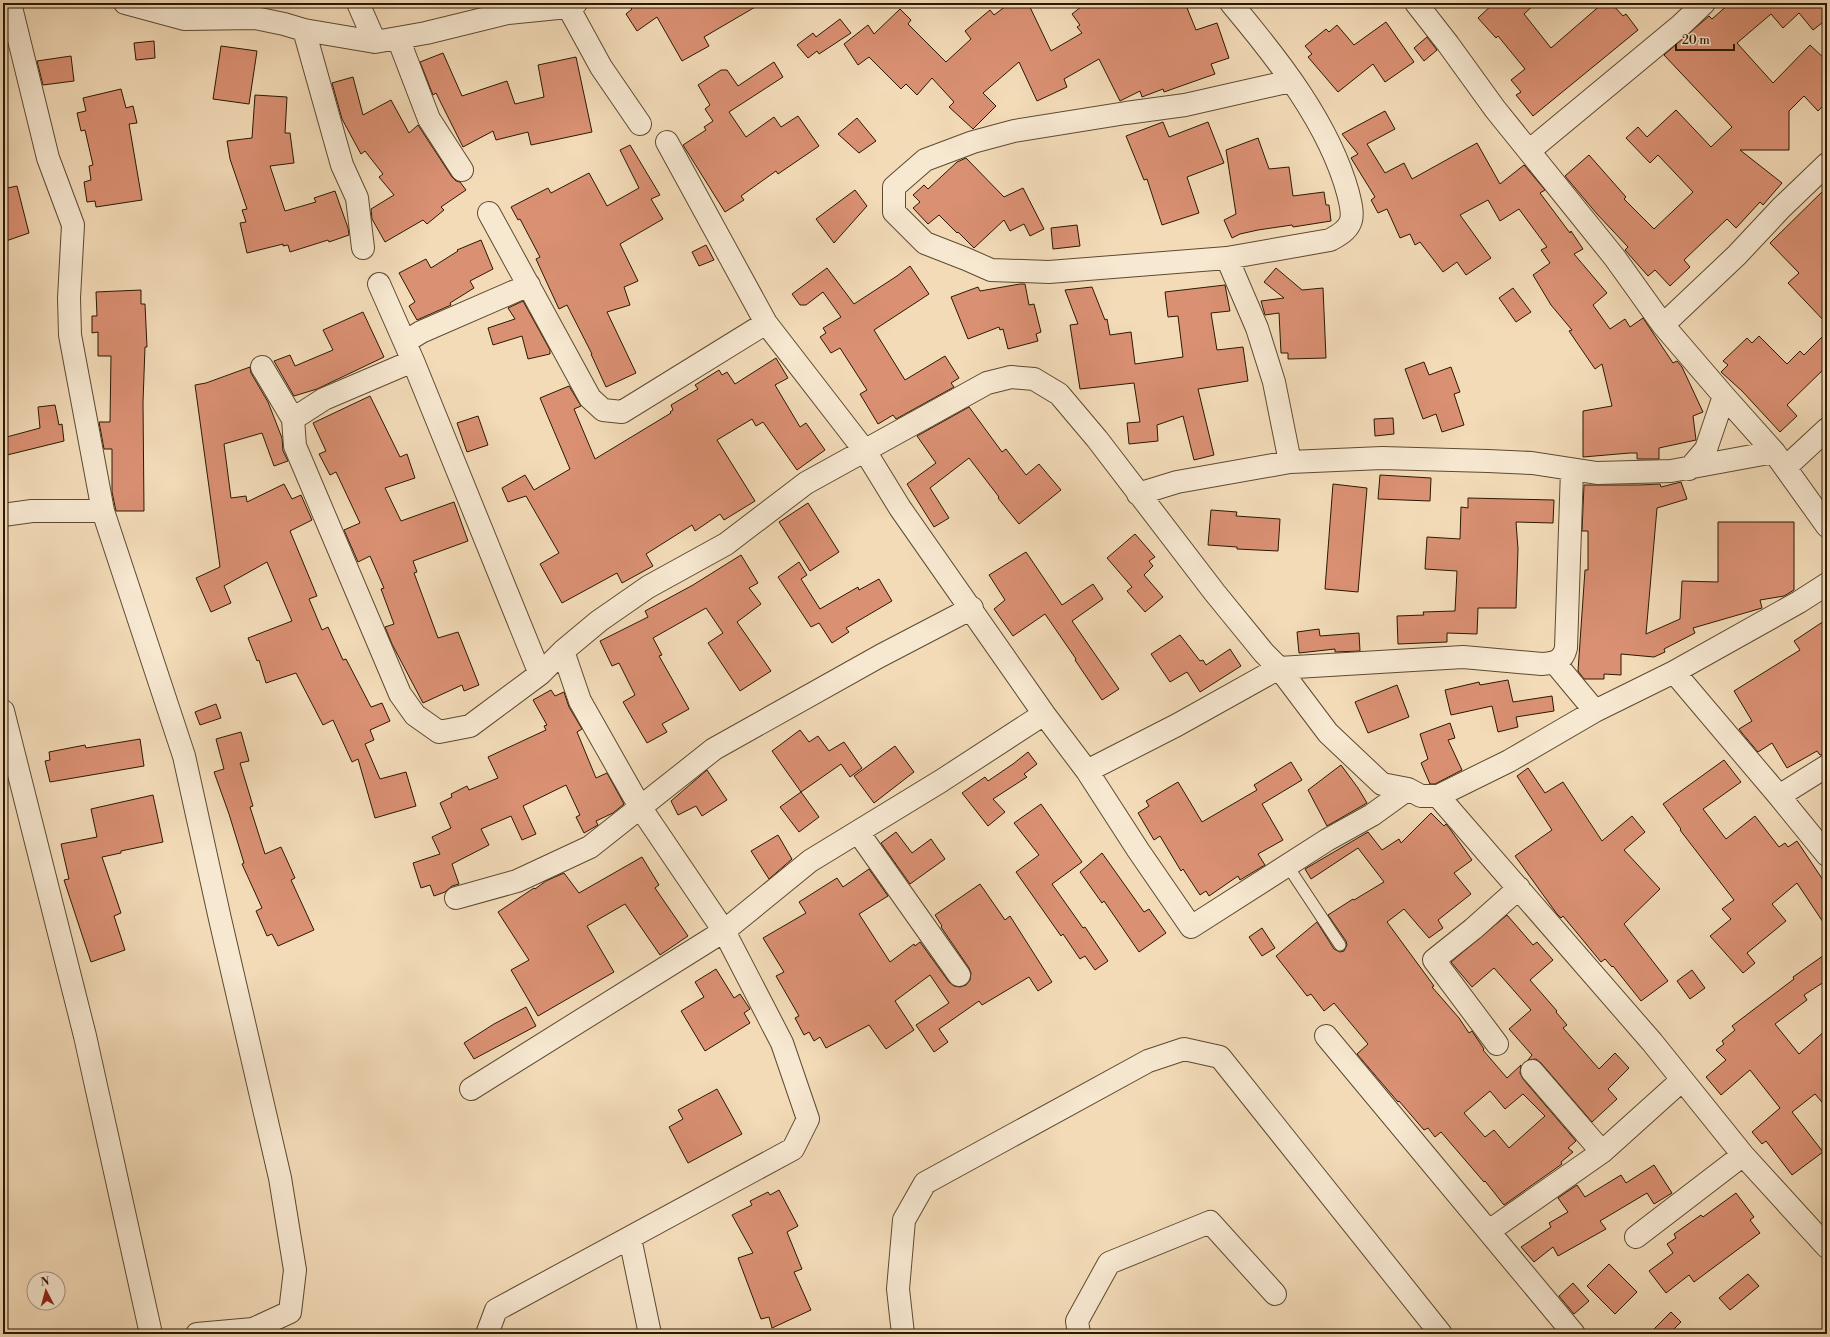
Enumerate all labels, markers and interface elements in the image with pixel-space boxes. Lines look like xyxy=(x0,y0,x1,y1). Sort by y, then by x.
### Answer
scale bar xyxy=(1676,26,1734,52)
text: 20 m xyxy=(1682,33,1710,48)
north arrow xyxy=(26,1271,66,1311)
text: N xyxy=(40,1275,50,1289)

